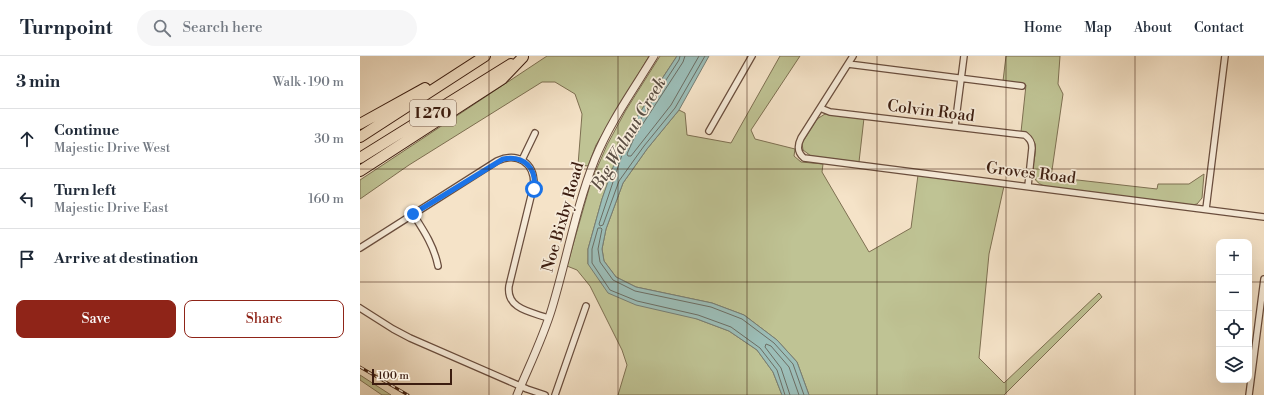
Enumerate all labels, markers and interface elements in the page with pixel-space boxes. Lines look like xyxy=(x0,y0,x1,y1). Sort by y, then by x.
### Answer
search box xyxy=(137,10,417,46)
text: Turnpoint xyxy=(20,16,113,40)
icon: search xyxy=(151,17,173,39)
text: Search here xyxy=(183,18,263,37)
text: Home xyxy=(1024,19,1062,37)
text: Map xyxy=(1084,19,1112,37)
text: About xyxy=(1134,19,1172,37)
text: Contact xyxy=(1194,19,1244,37)
text: 3 min xyxy=(16,71,60,93)
water label: Big Walnut Creek xyxy=(586,73,672,196)
text: Walk · 190 m xyxy=(273,74,344,90)
street label: Colvin Road xyxy=(886,96,976,126)
road number: I 270 xyxy=(410,100,456,126)
text: Continue xyxy=(54,121,119,140)
icon: ahead xyxy=(16,128,38,150)
text: 30 m xyxy=(314,131,344,147)
text: Majestic Drive West xyxy=(54,140,170,156)
street label: Groves Road xyxy=(985,158,1077,188)
street label: Noe Bixby Road xyxy=(538,160,588,274)
route start xyxy=(525,180,543,198)
text: Turn left xyxy=(54,181,116,200)
icon: left xyxy=(16,188,38,210)
text: 160 m xyxy=(308,191,344,207)
text: Majestic Drive East xyxy=(54,200,169,216)
route end xyxy=(404,205,422,223)
map controls xyxy=(1216,239,1252,383)
button: + xyxy=(1216,239,1252,275)
icon: arrive xyxy=(16,248,38,270)
text: Arrive at destination xyxy=(54,249,198,268)
button: − xyxy=(1216,275,1252,311)
button: Save xyxy=(16,300,176,338)
button: Share xyxy=(184,300,344,338)
button: locate xyxy=(1216,311,1252,347)
button: layers xyxy=(1216,347,1252,383)
scale bar xyxy=(372,367,452,386)
text: 100 m xyxy=(378,369,409,383)

